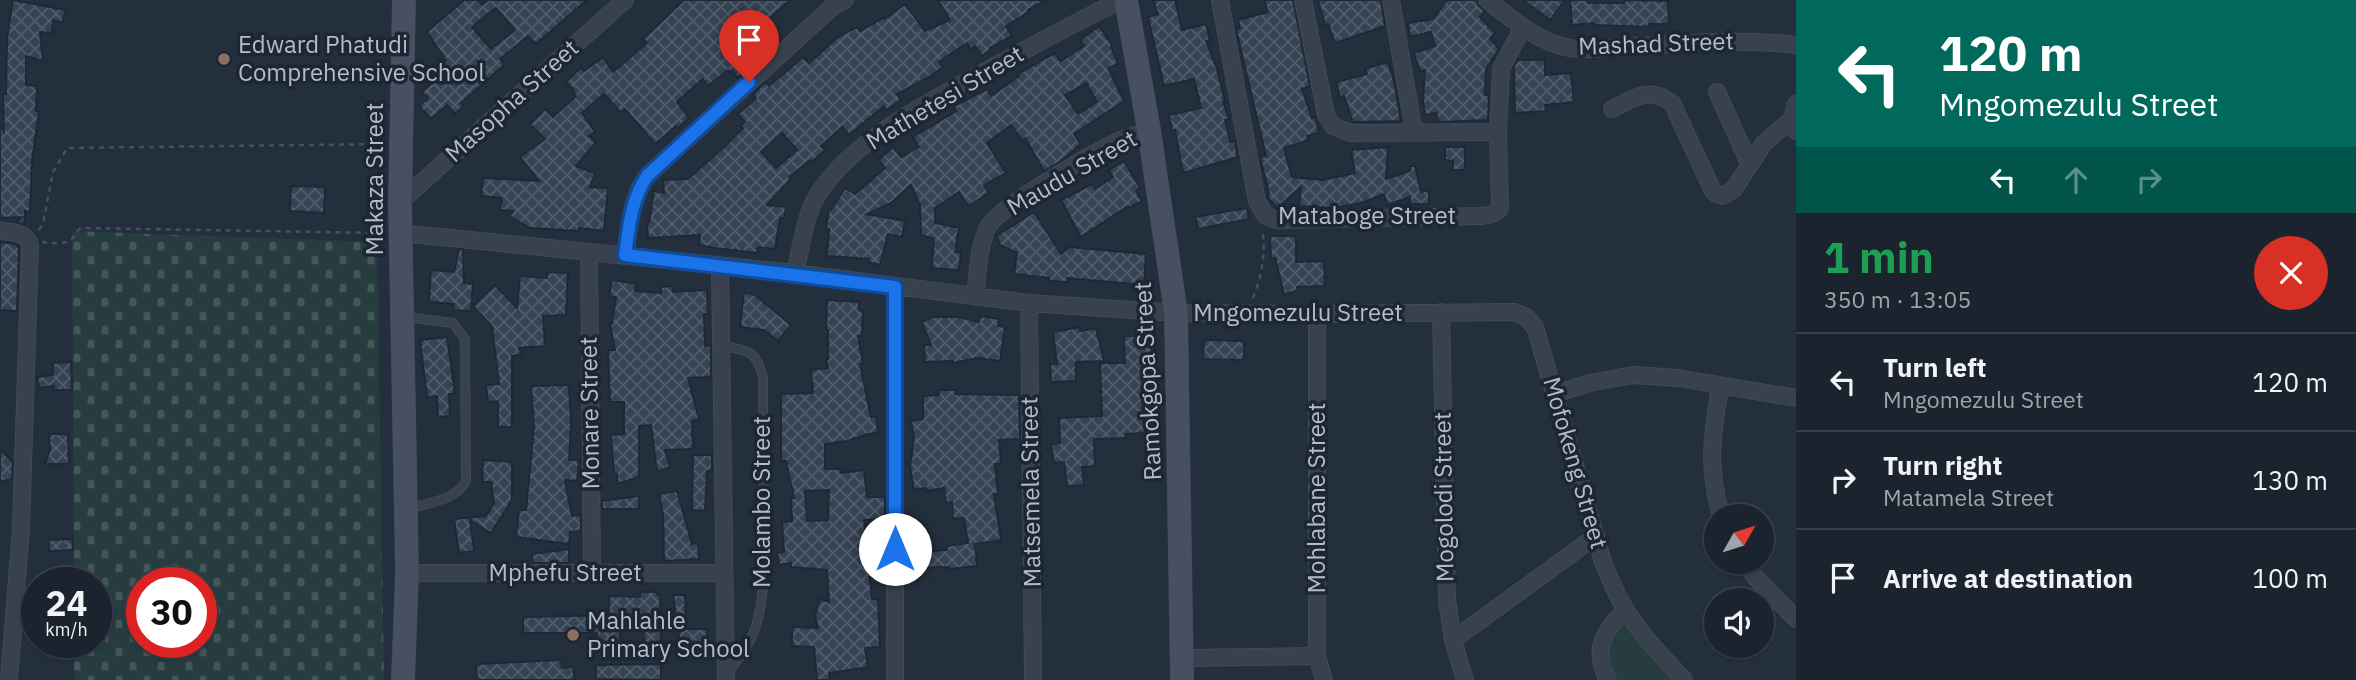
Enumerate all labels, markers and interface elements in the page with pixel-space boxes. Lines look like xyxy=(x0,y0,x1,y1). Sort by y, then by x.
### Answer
pin xyxy=(719,10,779,82)
icon: arrive xyxy=(730,21,768,59)
text: 120 m xyxy=(1939,21,2083,84)
street label: Mashad Street xyxy=(1578,24,1734,62)
place label: Edward Phatudi Comprehensive School xyxy=(238,28,485,88)
icon: left xyxy=(1824,28,1915,119)
street label: Masopha Street xyxy=(438,32,585,169)
street label: Mathetesi Street xyxy=(860,38,1029,157)
marker: Edward Phatudi Comprehensive School xyxy=(216,51,232,67)
text: Mngomezulu Street xyxy=(1939,83,2218,125)
street label: Makaza Street xyxy=(358,102,390,256)
street label: Maudu Street xyxy=(1001,122,1142,222)
icon: left xyxy=(1984,161,2022,199)
icon: ahead xyxy=(2057,161,2095,199)
icon: right xyxy=(2130,161,2168,199)
street label: Mataboge Street xyxy=(1278,199,1456,231)
text: 1 min xyxy=(1824,230,1934,285)
button: close xyxy=(2254,236,2328,310)
street label: Ramokgopa Street xyxy=(1126,281,1168,481)
text: 350 m · 13:05 xyxy=(1824,284,1971,314)
street label: Mngomezulu Street xyxy=(1193,296,1403,328)
street label: Monare Street xyxy=(572,336,606,490)
text: Turn left xyxy=(1883,350,1986,384)
icon: left xyxy=(1824,363,1862,401)
text: 120 m xyxy=(2252,365,2328,399)
street label: Mofokeng Street xyxy=(1536,373,1616,552)
text: Mngomezulu Street xyxy=(1883,384,2084,414)
street label: Matsemela Street xyxy=(1012,396,1048,588)
street label: Mohlabane Street xyxy=(1300,403,1332,593)
street label: Mogolodi Street xyxy=(1426,412,1460,582)
street label: Molambo Street xyxy=(745,416,777,588)
text: Turn right xyxy=(1883,448,2002,482)
icon: right xyxy=(1824,461,1862,499)
text: 130 m xyxy=(2252,463,2328,497)
text: Matamela Street xyxy=(1883,482,2054,512)
north arrow xyxy=(1704,504,1774,574)
map controls xyxy=(1704,504,1774,658)
position arrow xyxy=(858,512,932,586)
street label: Mphefu Street xyxy=(488,556,642,588)
icon: arrive xyxy=(1824,559,1862,597)
text: Arrive at destination xyxy=(1883,561,2133,595)
text: 100 m xyxy=(2252,561,2328,595)
speed limit sign: 30 xyxy=(126,567,217,658)
text: 24 xyxy=(45,580,88,626)
button: sound xyxy=(1704,588,1774,658)
place label: Mahlahle Primary School xyxy=(587,604,750,664)
text: km/h xyxy=(45,618,88,641)
marker: Mahlahle Primary School xyxy=(565,627,581,643)

